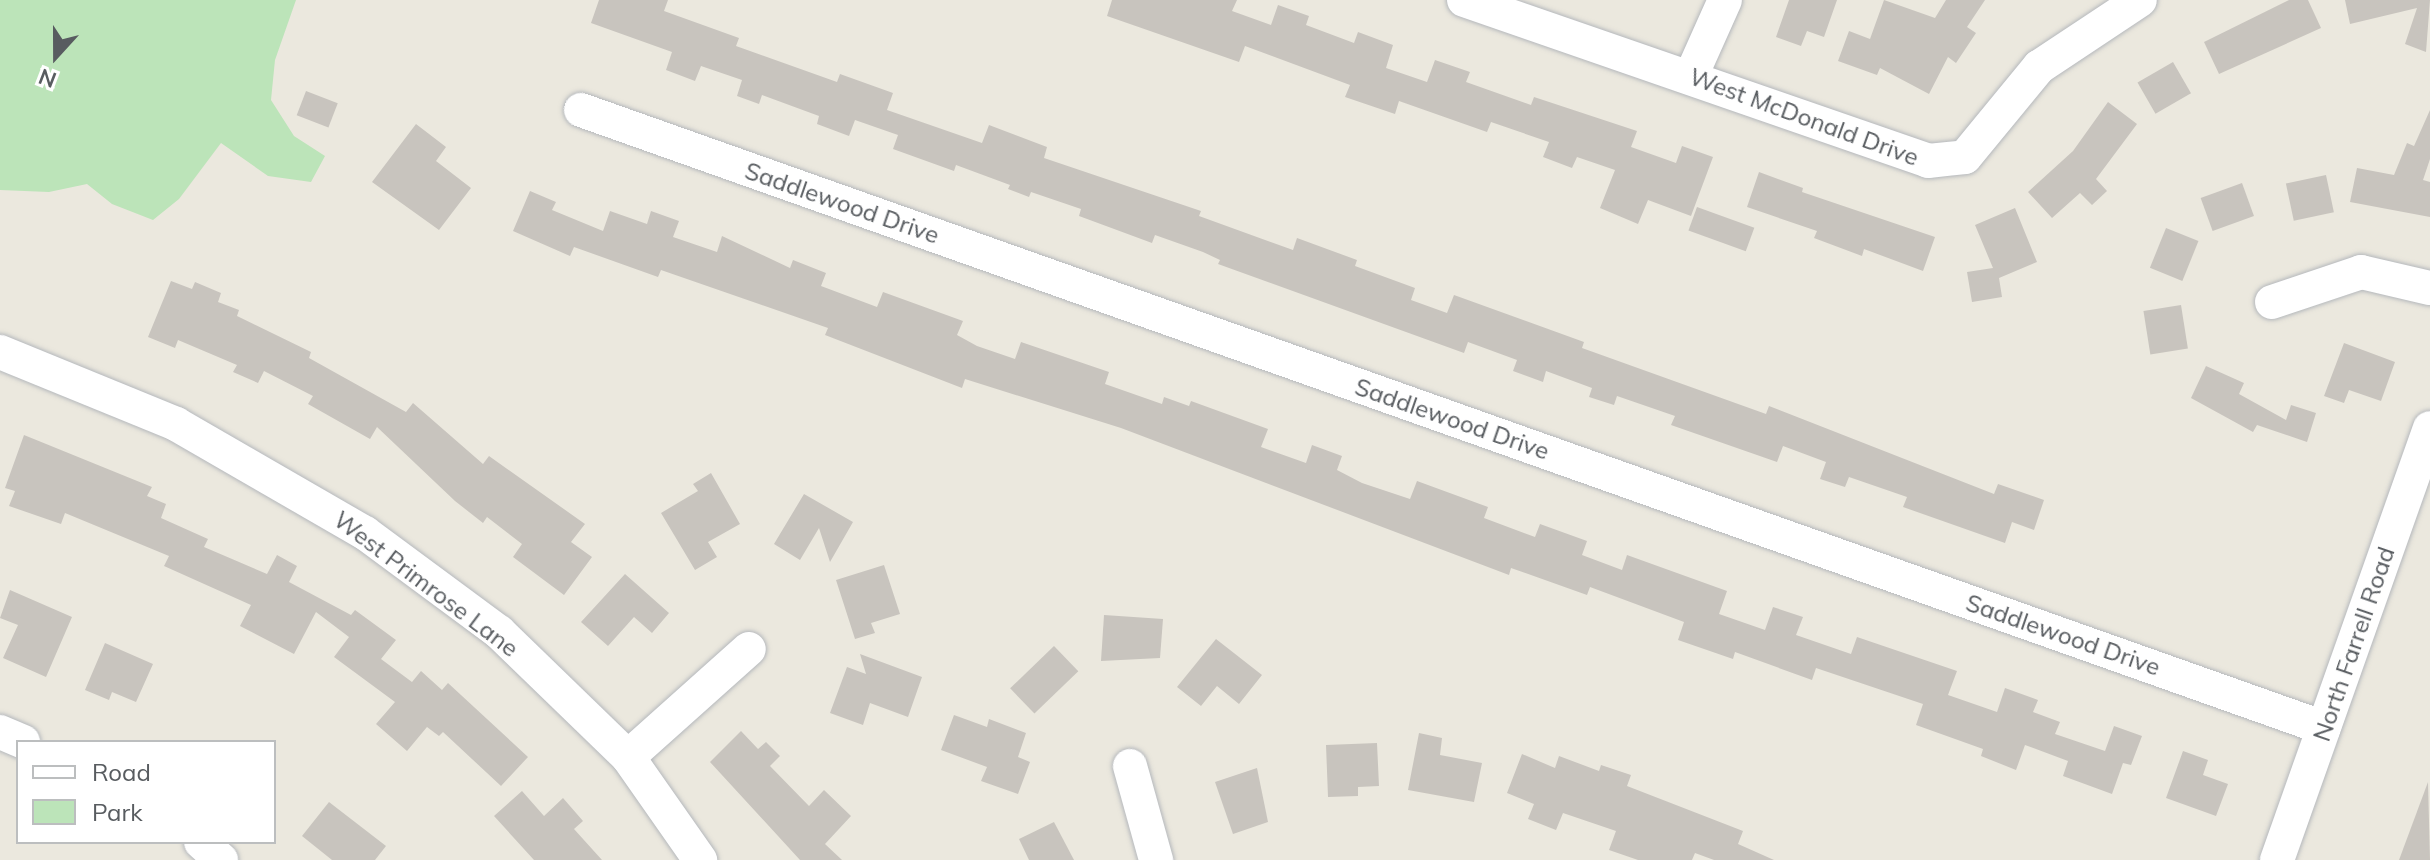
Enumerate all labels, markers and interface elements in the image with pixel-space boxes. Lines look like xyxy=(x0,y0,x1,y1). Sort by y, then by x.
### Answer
north arrow xyxy=(16,16,96,96)
text: N xyxy=(35,62,60,94)
street label: West McDonald Drive xyxy=(1686,62,1922,172)
street label: Saddlewood Drive xyxy=(741,156,943,250)
street label: Saddlewood Drive xyxy=(1351,372,1553,466)
street label: West Primrose Lane xyxy=(328,505,524,663)
street label: North Farrell Road xyxy=(2307,543,2401,745)
street label: Saddlewood Drive xyxy=(1962,588,2164,682)
legend xyxy=(16,740,276,844)
text: Road xyxy=(92,757,151,787)
text: Park xyxy=(92,797,143,827)

